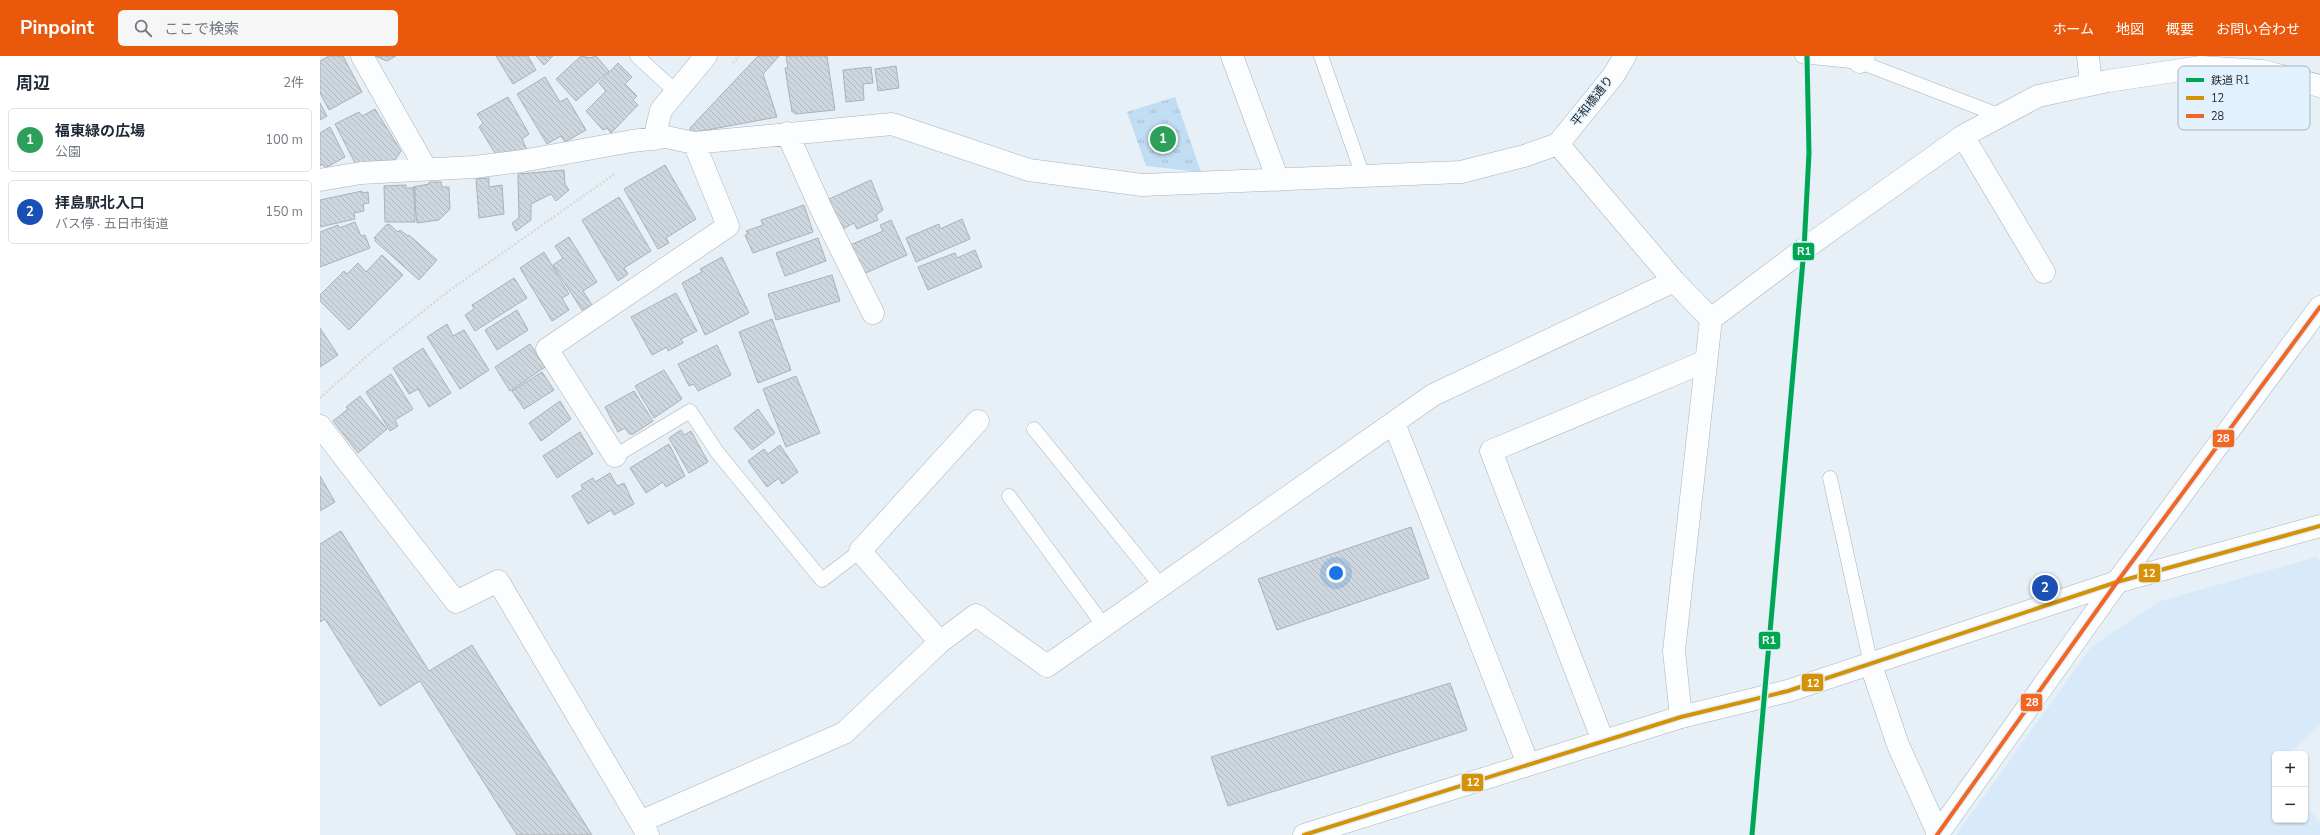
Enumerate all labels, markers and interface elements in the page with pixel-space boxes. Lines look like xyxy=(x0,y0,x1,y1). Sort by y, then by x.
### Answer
search box xyxy=(118,10,398,46)
text: Pinpoint xyxy=(20,15,94,41)
icon: search xyxy=(132,17,154,39)
text: ここで検索 xyxy=(164,19,239,39)
text: ホーム xyxy=(2052,20,2094,39)
text: 地図 xyxy=(2116,20,2144,39)
text: 概要 xyxy=(2166,20,2194,39)
text: お問い合わせ xyxy=(2216,20,2300,39)
legend xyxy=(2178,66,2310,130)
text: 周辺 xyxy=(16,72,50,95)
street label: 平和橋通り xyxy=(1567,72,1617,130)
text: 鉄道 R1 xyxy=(2211,73,2250,88)
text: 2件 xyxy=(283,74,304,92)
text: 12 xyxy=(2211,91,2224,106)
text: 28 xyxy=(2211,109,2225,124)
text: 福東緑の広場 xyxy=(55,121,145,141)
pin: 1 xyxy=(1150,124,1176,154)
text: 1 xyxy=(26,131,34,149)
text: 100 m xyxy=(265,131,303,149)
text: 公園 xyxy=(55,143,81,161)
text: 拝島駅北入口 xyxy=(55,193,145,213)
text: 2 xyxy=(26,203,34,221)
text: 150 m xyxy=(265,203,303,221)
text: バス停 · 五日市街道 xyxy=(55,215,169,233)
line badge: R1 xyxy=(1792,242,1815,261)
text: R1 xyxy=(1797,244,1811,259)
line badge: 28 xyxy=(2212,429,2235,448)
text: 28 xyxy=(2216,431,2230,446)
your location xyxy=(1326,563,1346,583)
line badge: 12 xyxy=(2138,563,2161,583)
text: 12 xyxy=(2142,566,2156,581)
pin: 2 xyxy=(2032,573,2058,603)
line badge: R1 xyxy=(1758,631,1781,650)
text: R1 xyxy=(1762,633,1776,648)
line badge: 12 xyxy=(1801,673,1824,692)
text: 12 xyxy=(1806,676,1820,691)
line badge: 28 xyxy=(2020,693,2043,712)
text: 28 xyxy=(2025,695,2039,710)
map controls xyxy=(2272,751,2308,823)
button: + xyxy=(2272,751,2308,787)
line badge: 12 xyxy=(1461,773,1484,792)
text: 12 xyxy=(1466,775,1480,790)
button: − xyxy=(2272,787,2308,823)

